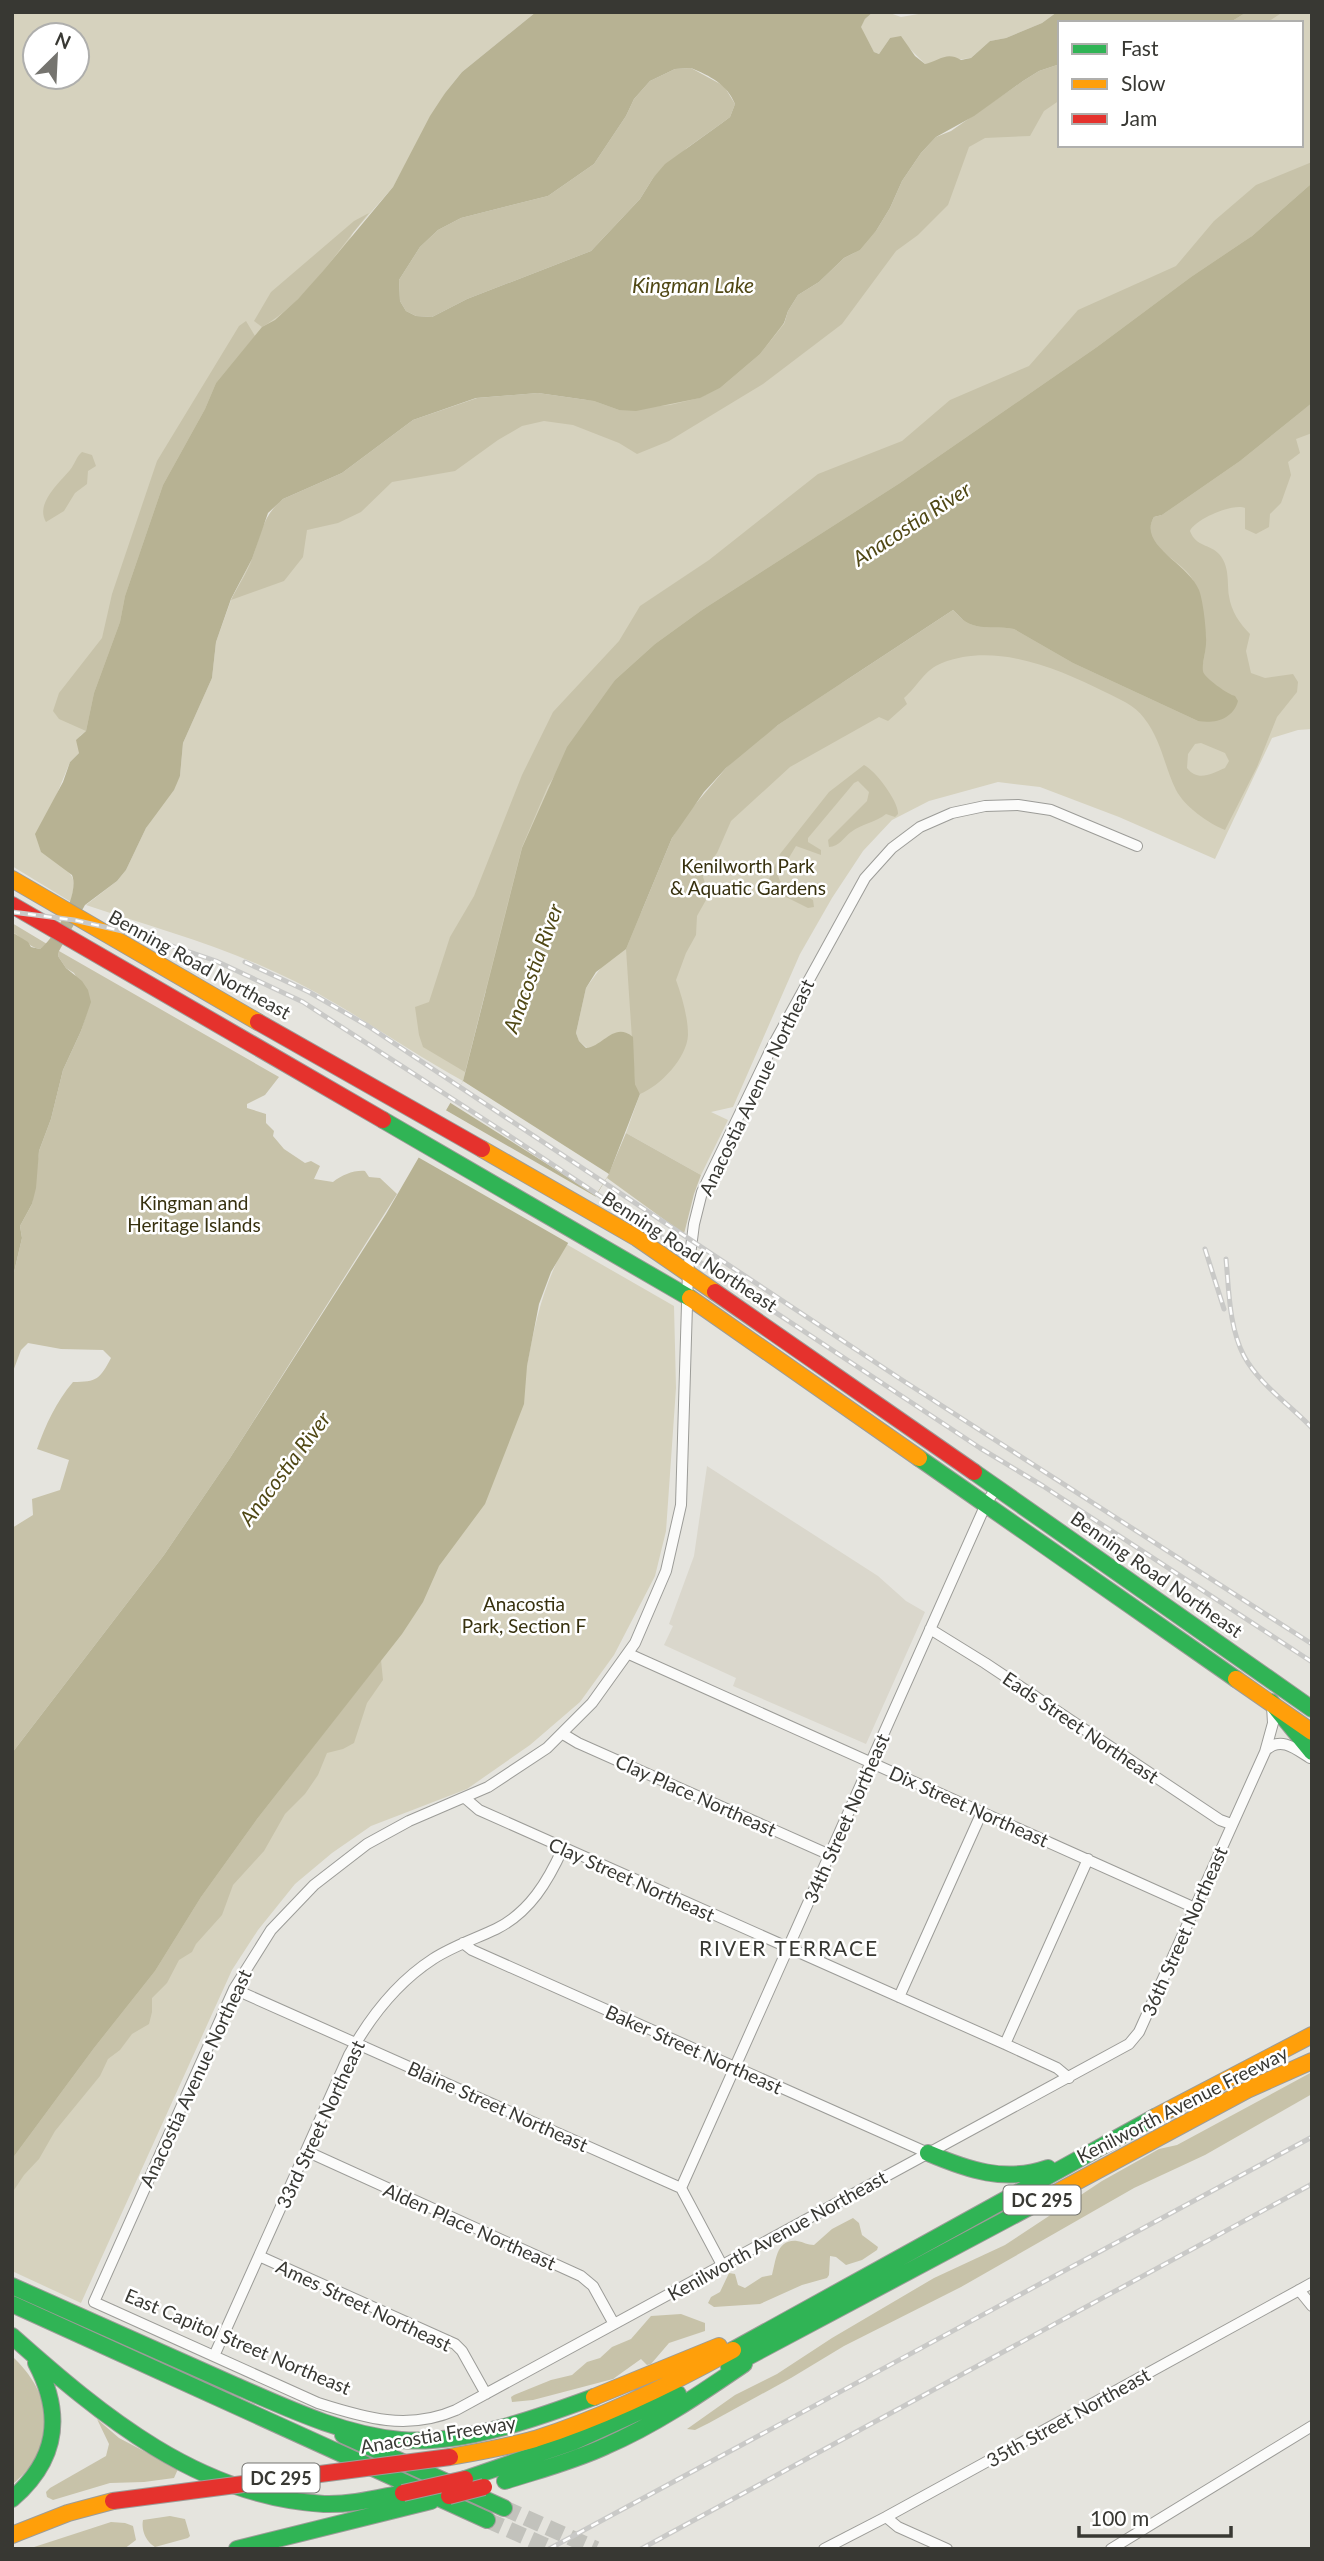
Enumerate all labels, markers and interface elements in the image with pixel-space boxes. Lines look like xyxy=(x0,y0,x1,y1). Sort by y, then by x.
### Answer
north arrow xyxy=(21,21,91,91)
legend xyxy=(1058,21,1303,147)
text: N xyxy=(52,27,74,53)
text: Fast xyxy=(1121,35,1159,60)
text: Slow xyxy=(1121,70,1166,95)
text: Jam xyxy=(1121,105,1157,130)
water label: Kingman Lake xyxy=(632,272,754,297)
water label: Anacostia River xyxy=(847,475,975,571)
park label: Kenilworth Park & Aquatic Gardens xyxy=(670,854,826,899)
water label: Anacostia River xyxy=(497,899,567,1037)
street label: Benning Road Northeast xyxy=(105,904,295,1024)
street label: Anacostia Avenue Northeast xyxy=(694,975,819,1199)
street label: Benning Road Northeast xyxy=(598,1186,782,1316)
park label: Kingman and Heritage Islands xyxy=(127,1191,261,1236)
water label: Anacostia River xyxy=(233,1406,335,1530)
street label: Benning Road Northeast xyxy=(1067,1506,1247,1642)
park label: Anacostia Park, Section F xyxy=(462,1592,586,1637)
street label: Eads Street Northeast xyxy=(999,1666,1163,1788)
street label: 34th Street Northeast xyxy=(798,1730,894,1906)
street label: Clay Place Northeast xyxy=(612,1749,780,1841)
street label: Dix Street Northeast xyxy=(886,1761,1052,1852)
street label: Clay Street Northeast xyxy=(545,1832,719,1926)
street label: 36th Street Northeast xyxy=(1136,1843,1232,2019)
district label: RIVER TERRACE xyxy=(699,1935,879,1960)
street label: Anacostia Avenue Northeast xyxy=(134,1965,256,2191)
street label: Baker Street Northeast xyxy=(602,2000,786,2098)
street label: 33rd Street Northeast xyxy=(271,2036,369,2212)
street label: Kenilworth Avenue Freeway xyxy=(1073,2041,1291,2167)
street label: Blaine Street Northeast xyxy=(404,2056,592,2156)
street label: Kenilworth Avenue Northeast xyxy=(663,2165,891,2305)
street label: Alden Place Northeast xyxy=(380,2178,560,2274)
road number: DC 295 xyxy=(1004,2186,1080,2214)
street label: Ames Street Northeast xyxy=(273,2254,455,2356)
street label: East Capitol Street Northeast xyxy=(122,2283,355,2399)
street label: 35th Street Northeast xyxy=(982,2362,1154,2471)
street label: Anacostia Freeway xyxy=(359,2410,518,2458)
road number: DC 295 xyxy=(243,2464,320,2492)
scale bar xyxy=(1079,2494,1231,2538)
text: 100 m xyxy=(1090,2505,1149,2530)

